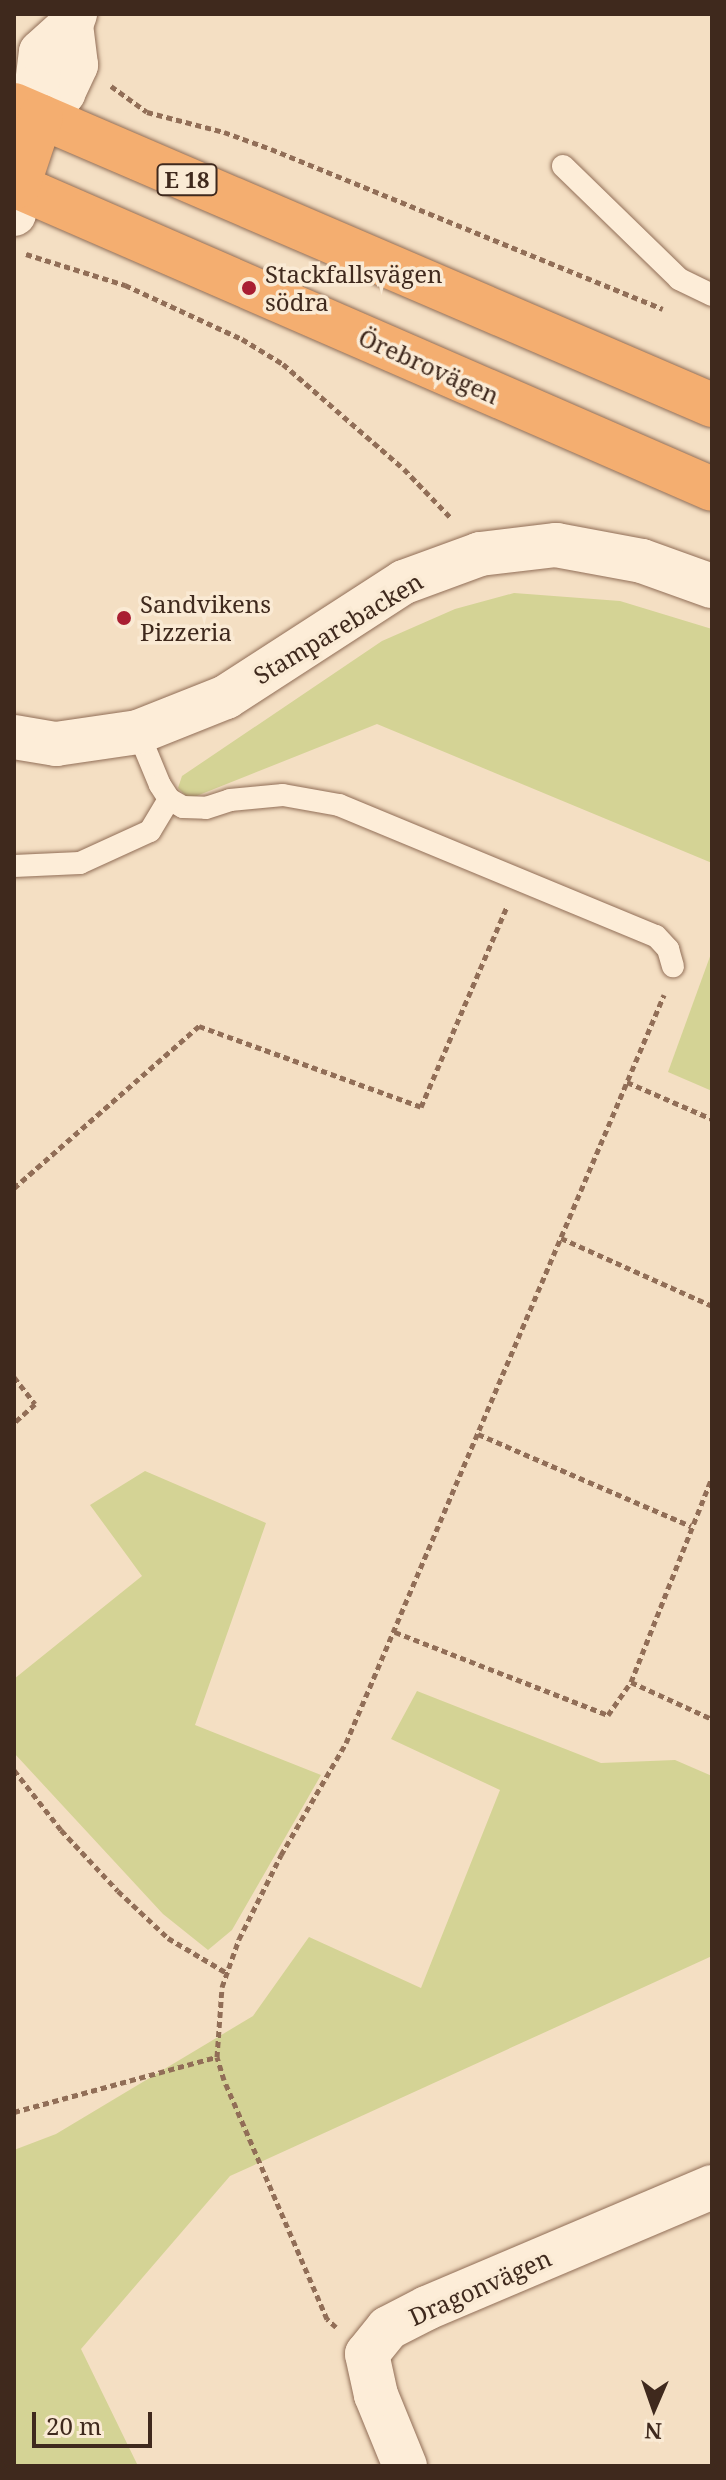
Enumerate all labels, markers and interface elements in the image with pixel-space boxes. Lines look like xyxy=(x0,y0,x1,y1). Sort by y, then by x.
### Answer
road number: E 18 xyxy=(155,162,219,198)
place label: Stackfallsvägen södra xyxy=(265,260,443,316)
marker: Stackfallsvägen södra xyxy=(240,279,258,297)
street label: Örebrovägen xyxy=(354,322,504,410)
street label: Stamparebacken xyxy=(248,566,428,690)
place label: Sandvikens Pizzeria xyxy=(140,590,271,646)
marker: Sandvikens Pizzeria xyxy=(115,609,133,627)
street label: Dragonvägen xyxy=(404,2243,556,2331)
north arrow xyxy=(614,2368,694,2448)
scale bar xyxy=(36,2396,156,2446)
text: 20 m xyxy=(46,2409,102,2442)
text: N xyxy=(644,2417,662,2447)

